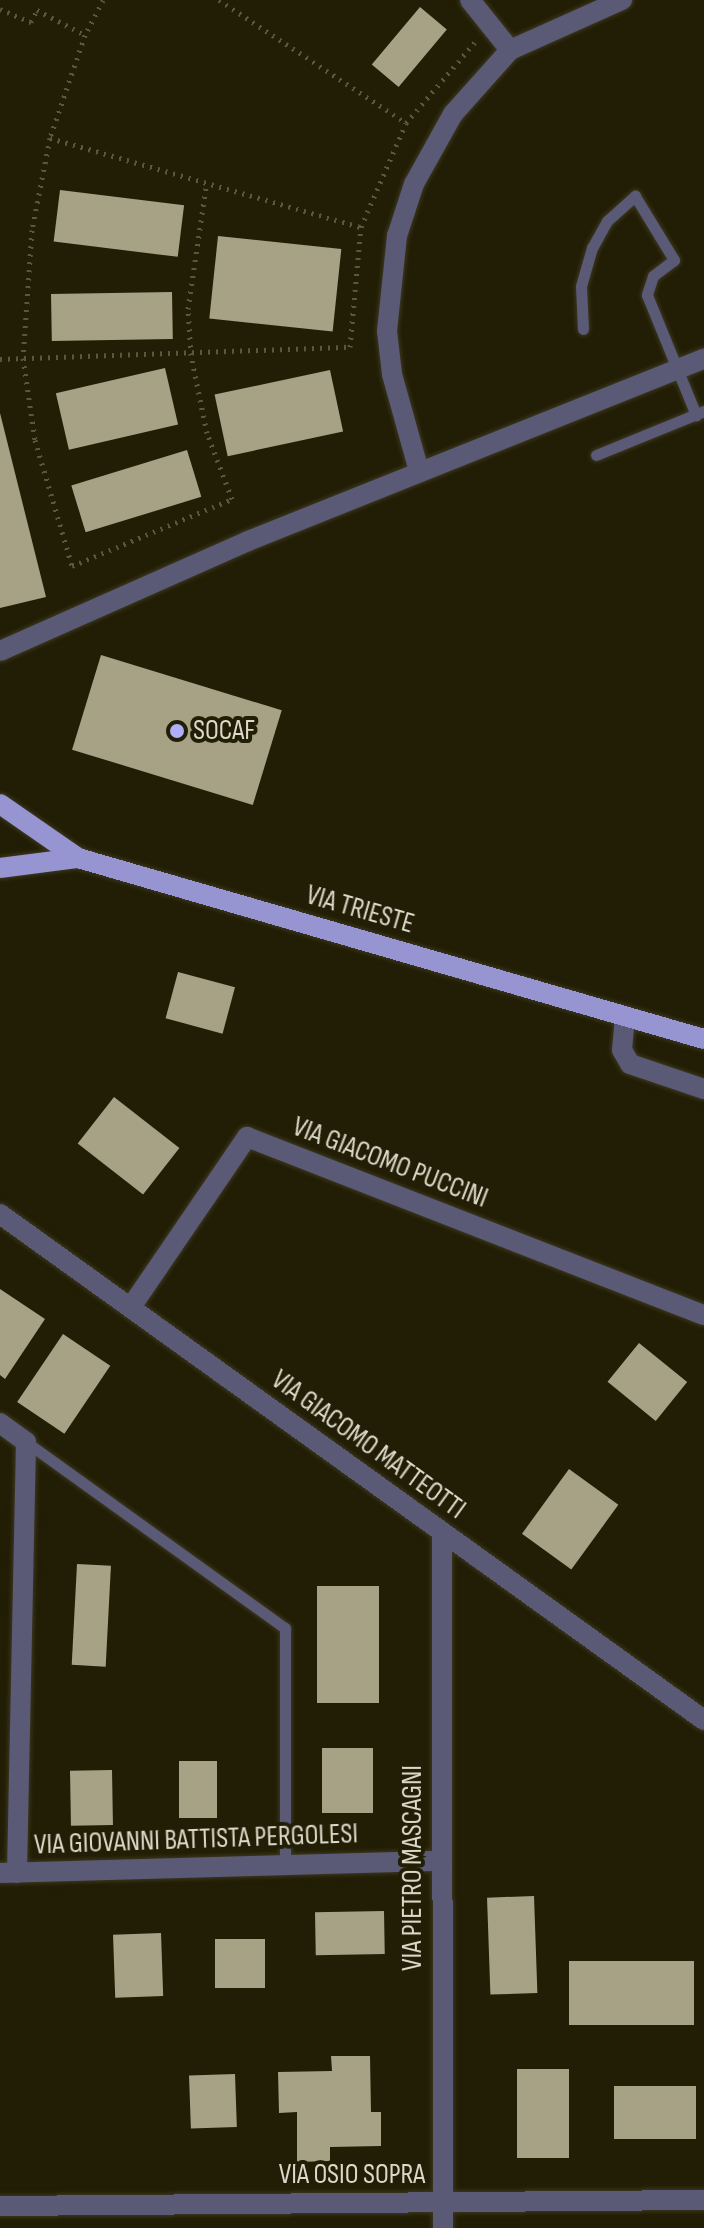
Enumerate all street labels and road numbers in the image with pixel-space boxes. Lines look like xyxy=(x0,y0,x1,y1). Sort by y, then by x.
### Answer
street label: VIA TRIESTE xyxy=(302,879,418,941)
street label: VIA GIACOMO PUCCINI xyxy=(288,1110,492,1216)
street label: VIA GIACOMO MATTEOTTI xyxy=(264,1363,472,1527)
street label: VIA PIETRO MASCAGNI xyxy=(396,1765,430,1971)
street label: VIA GIOVANNI BATTISTA PERGOLESI xyxy=(33,1818,359,1862)
street label: VIA OSIO SOPRA xyxy=(279,2158,425,2192)

